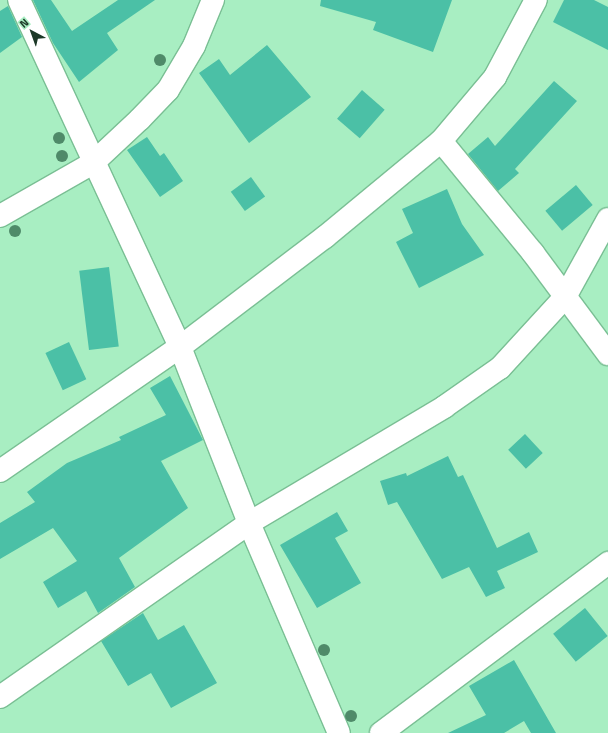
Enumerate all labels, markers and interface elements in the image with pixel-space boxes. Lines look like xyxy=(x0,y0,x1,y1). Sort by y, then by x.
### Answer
north arrow xyxy=(12,12,52,52)
text: N xyxy=(16,14,32,31)

